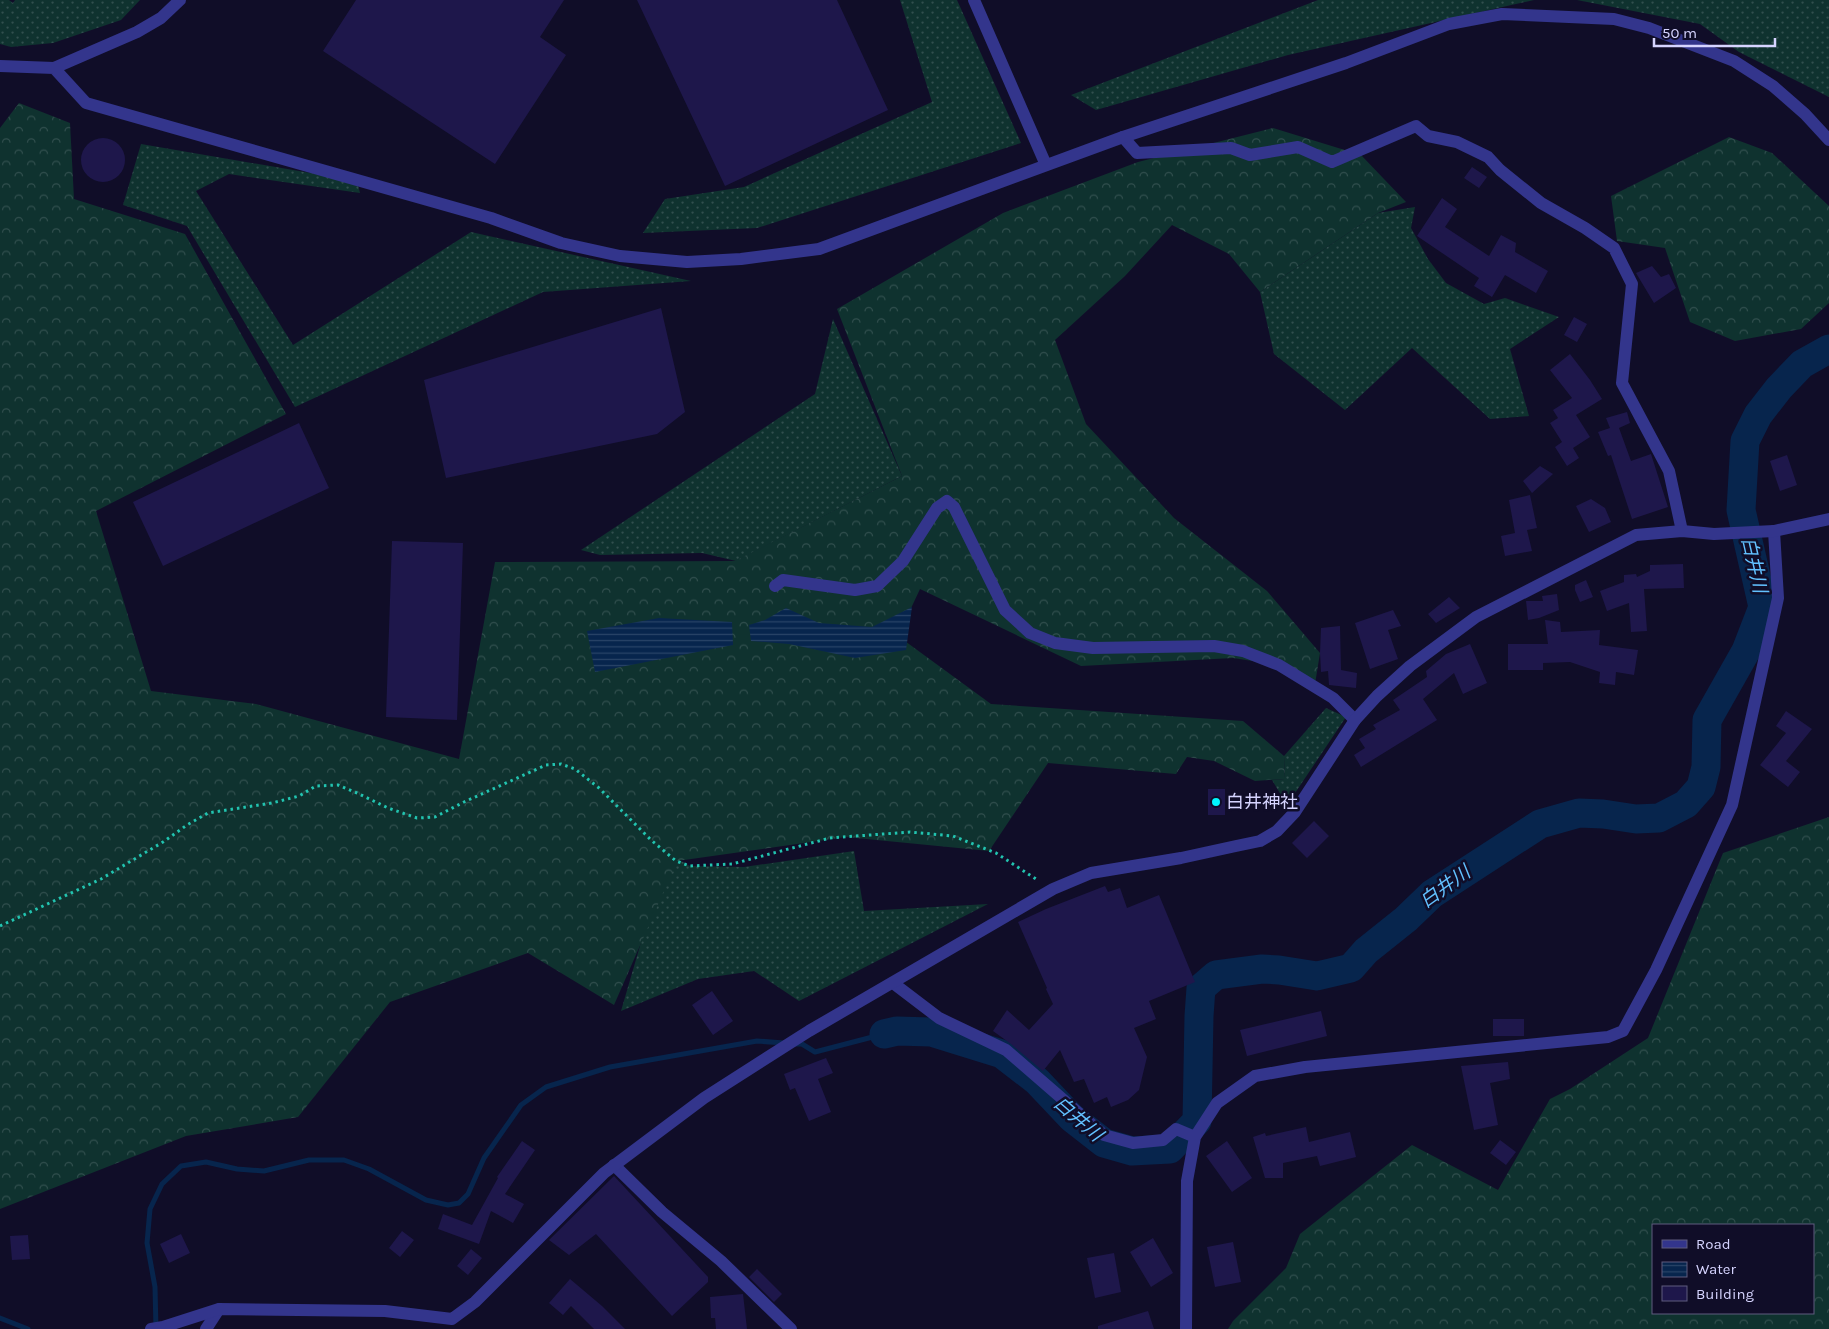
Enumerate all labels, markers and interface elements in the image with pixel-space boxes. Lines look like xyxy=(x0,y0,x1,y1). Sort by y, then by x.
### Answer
scale bar xyxy=(1654,15,1775,47)
text: 50 m xyxy=(1662,24,1697,42)
water label: 白井川 xyxy=(1737,535,1772,597)
place label: 白井神社 xyxy=(1226,791,1298,813)
marker: 白井神社 xyxy=(1210,796,1222,808)
water label: 白井川 xyxy=(1415,860,1476,913)
water label: 白井川 xyxy=(1049,1092,1108,1147)
legend xyxy=(1652,1224,1814,1314)
text: Road xyxy=(1696,1235,1731,1253)
text: Water xyxy=(1696,1260,1737,1278)
text: Building xyxy=(1696,1285,1754,1303)

